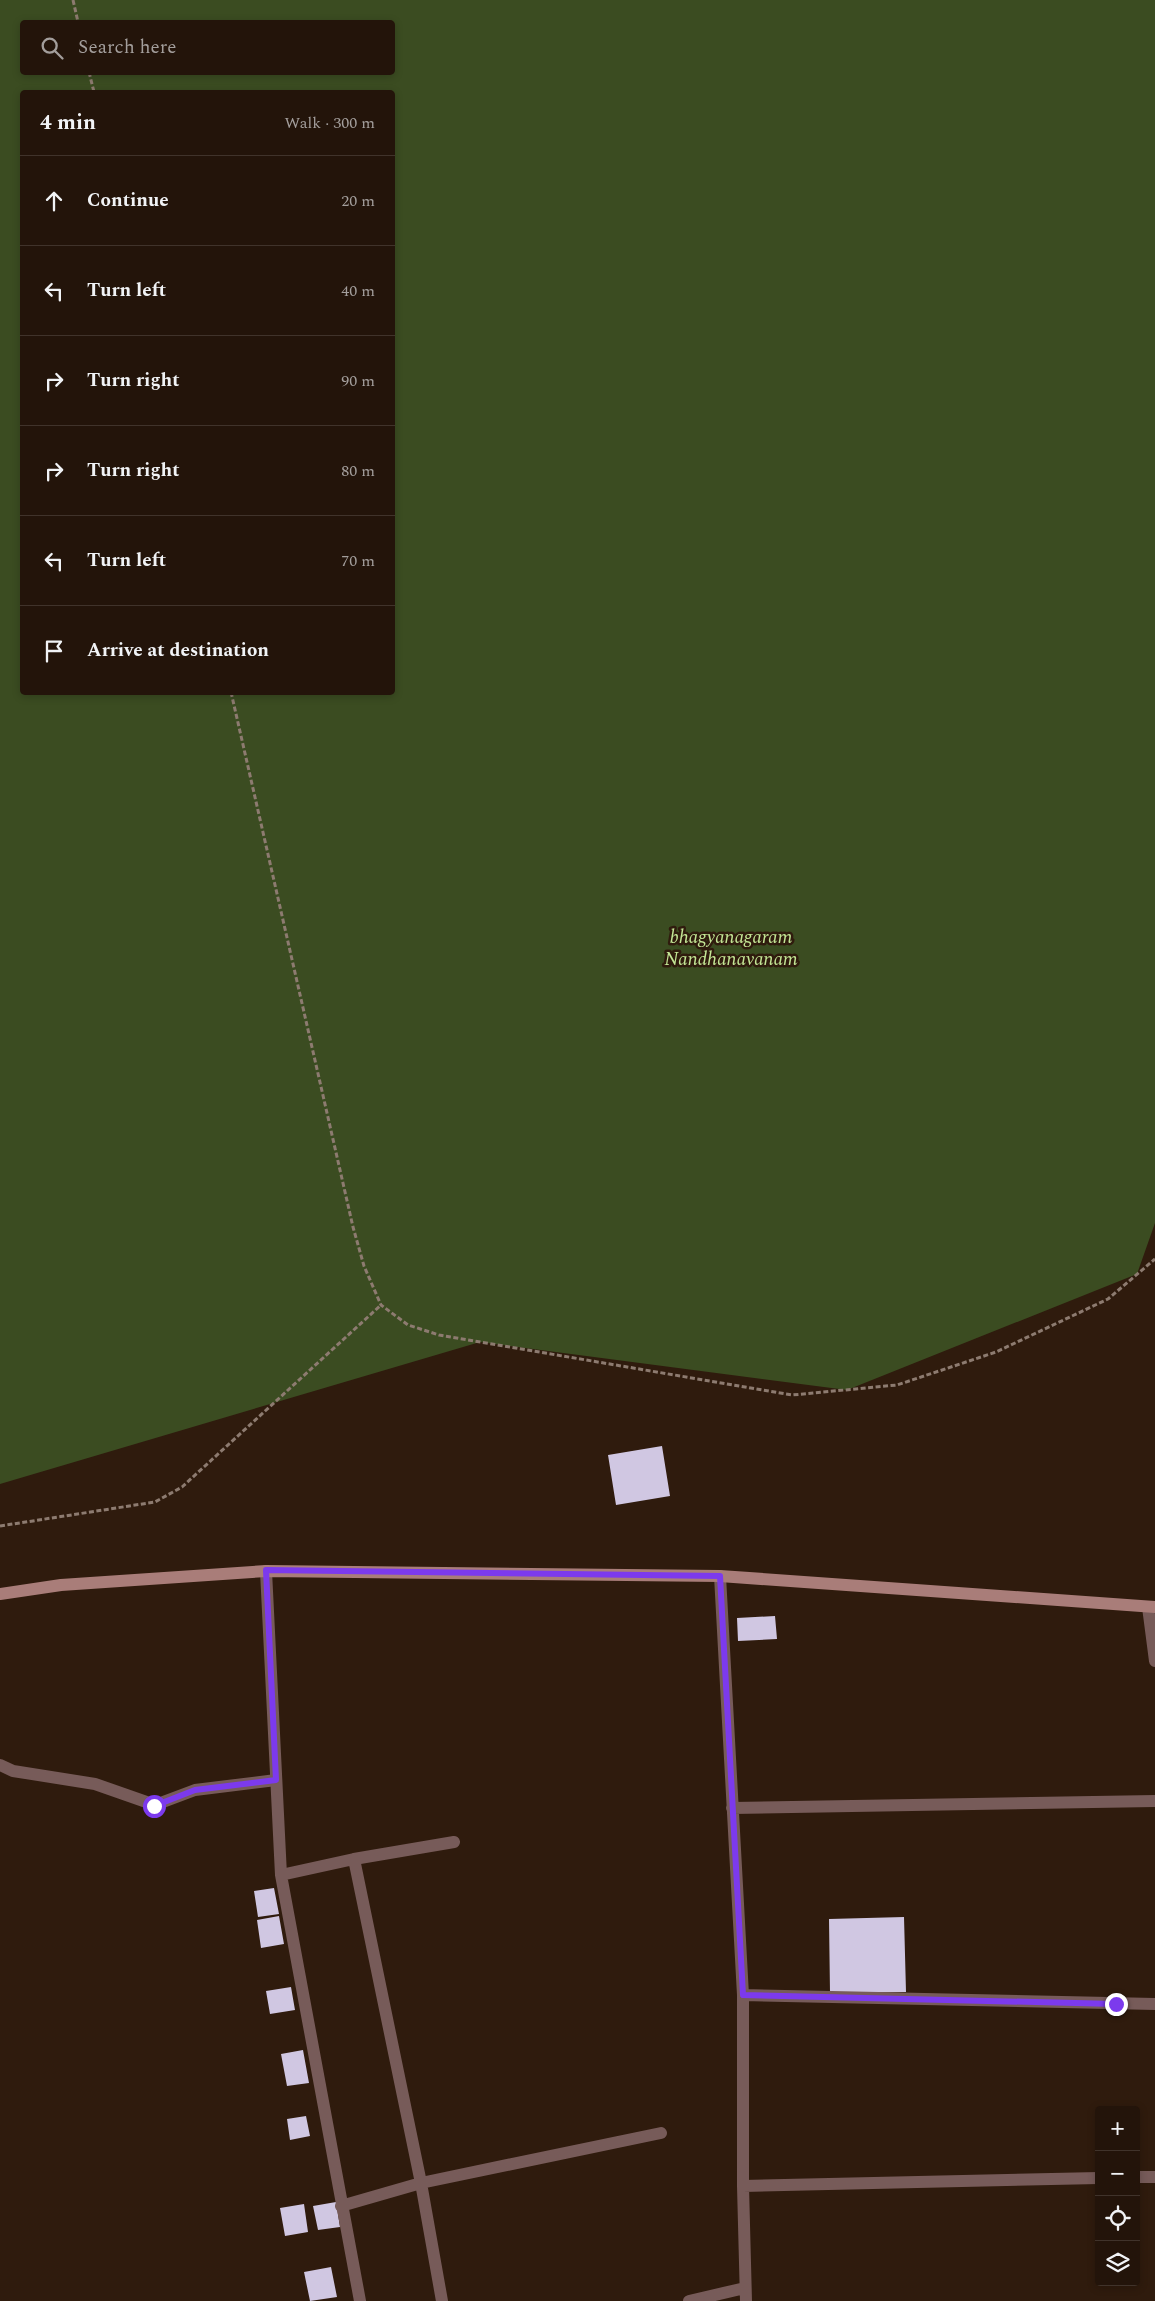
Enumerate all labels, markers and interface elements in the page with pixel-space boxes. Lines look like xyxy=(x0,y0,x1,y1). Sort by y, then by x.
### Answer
search box xyxy=(20,20,395,75)
text: Search here xyxy=(78,33,177,62)
icon: search xyxy=(38,34,66,62)
text: 4 min xyxy=(40,107,96,139)
text: Walk · 300 m xyxy=(284,111,375,135)
text: Continue xyxy=(87,186,169,215)
icon: ahead xyxy=(40,187,68,215)
text: 20 m xyxy=(341,189,375,213)
text: Turn left xyxy=(87,276,166,305)
icon: left xyxy=(40,277,68,305)
text: 40 m xyxy=(341,279,375,303)
text: Turn right xyxy=(87,366,180,395)
icon: right xyxy=(40,367,68,395)
text: 90 m xyxy=(341,369,375,393)
text: Turn right xyxy=(87,456,180,485)
icon: right xyxy=(40,457,68,485)
text: 80 m xyxy=(341,459,375,483)
text: Turn left xyxy=(87,546,166,575)
icon: left xyxy=(40,547,68,575)
text: 70 m xyxy=(341,549,375,573)
text: Arrive at destination xyxy=(87,636,269,665)
icon: arrive xyxy=(40,637,68,665)
park label: bhagyanagaram Nandhanavanam xyxy=(664,923,798,974)
route start xyxy=(143,1795,166,1818)
route end xyxy=(1105,1993,1128,2016)
map controls xyxy=(1095,2106,1140,2286)
button: + xyxy=(1095,2106,1140,2151)
button: − xyxy=(1095,2151,1140,2196)
button: locate xyxy=(1095,2196,1140,2241)
button: layers xyxy=(1095,2241,1140,2286)

